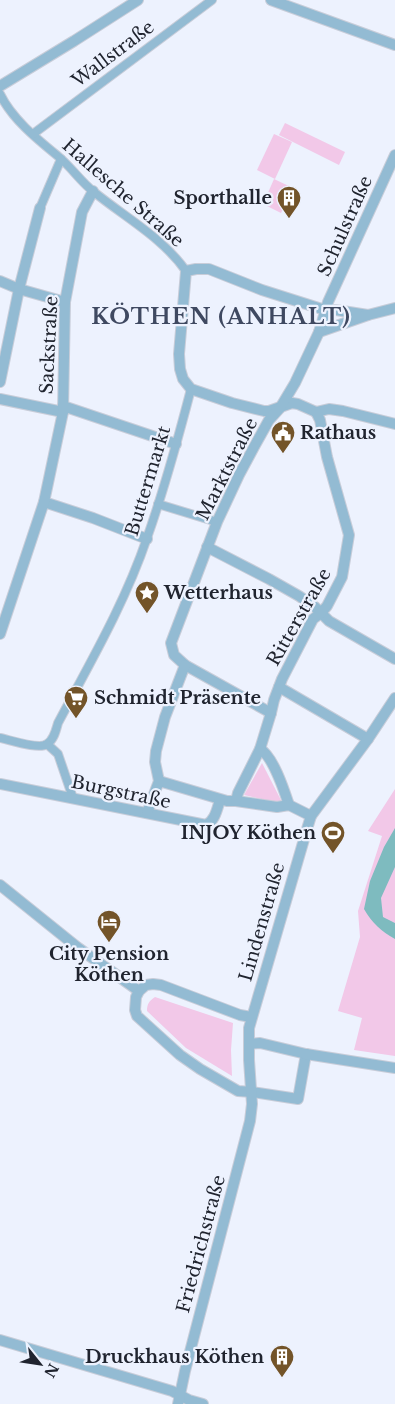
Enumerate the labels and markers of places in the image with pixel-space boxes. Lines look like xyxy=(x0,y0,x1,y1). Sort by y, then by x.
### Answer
building icon: Sporthalle xyxy=(276,185,302,219)
place label: Sporthalle xyxy=(173,187,272,209)
public building icon: Rathaus xyxy=(270,420,296,454)
place label: Rathaus xyxy=(300,422,376,444)
place icon: Wetterhaus xyxy=(134,580,160,614)
place label: Wetterhaus xyxy=(163,582,273,604)
supermarket icon: Schmidt Präsente xyxy=(63,685,89,719)
place label: Schmidt Präsente xyxy=(94,687,261,709)
sports icon: INJOY Köthen xyxy=(320,820,346,854)
place label: INJOY Köthen xyxy=(181,822,316,844)
hotel icon: City Pension Köthen xyxy=(96,909,122,943)
place label: City Pension Köthen xyxy=(49,943,169,986)
building icon: Druckhaus Köthen xyxy=(269,1344,295,1378)
place label: Druckhaus Köthen xyxy=(85,1346,264,1368)

